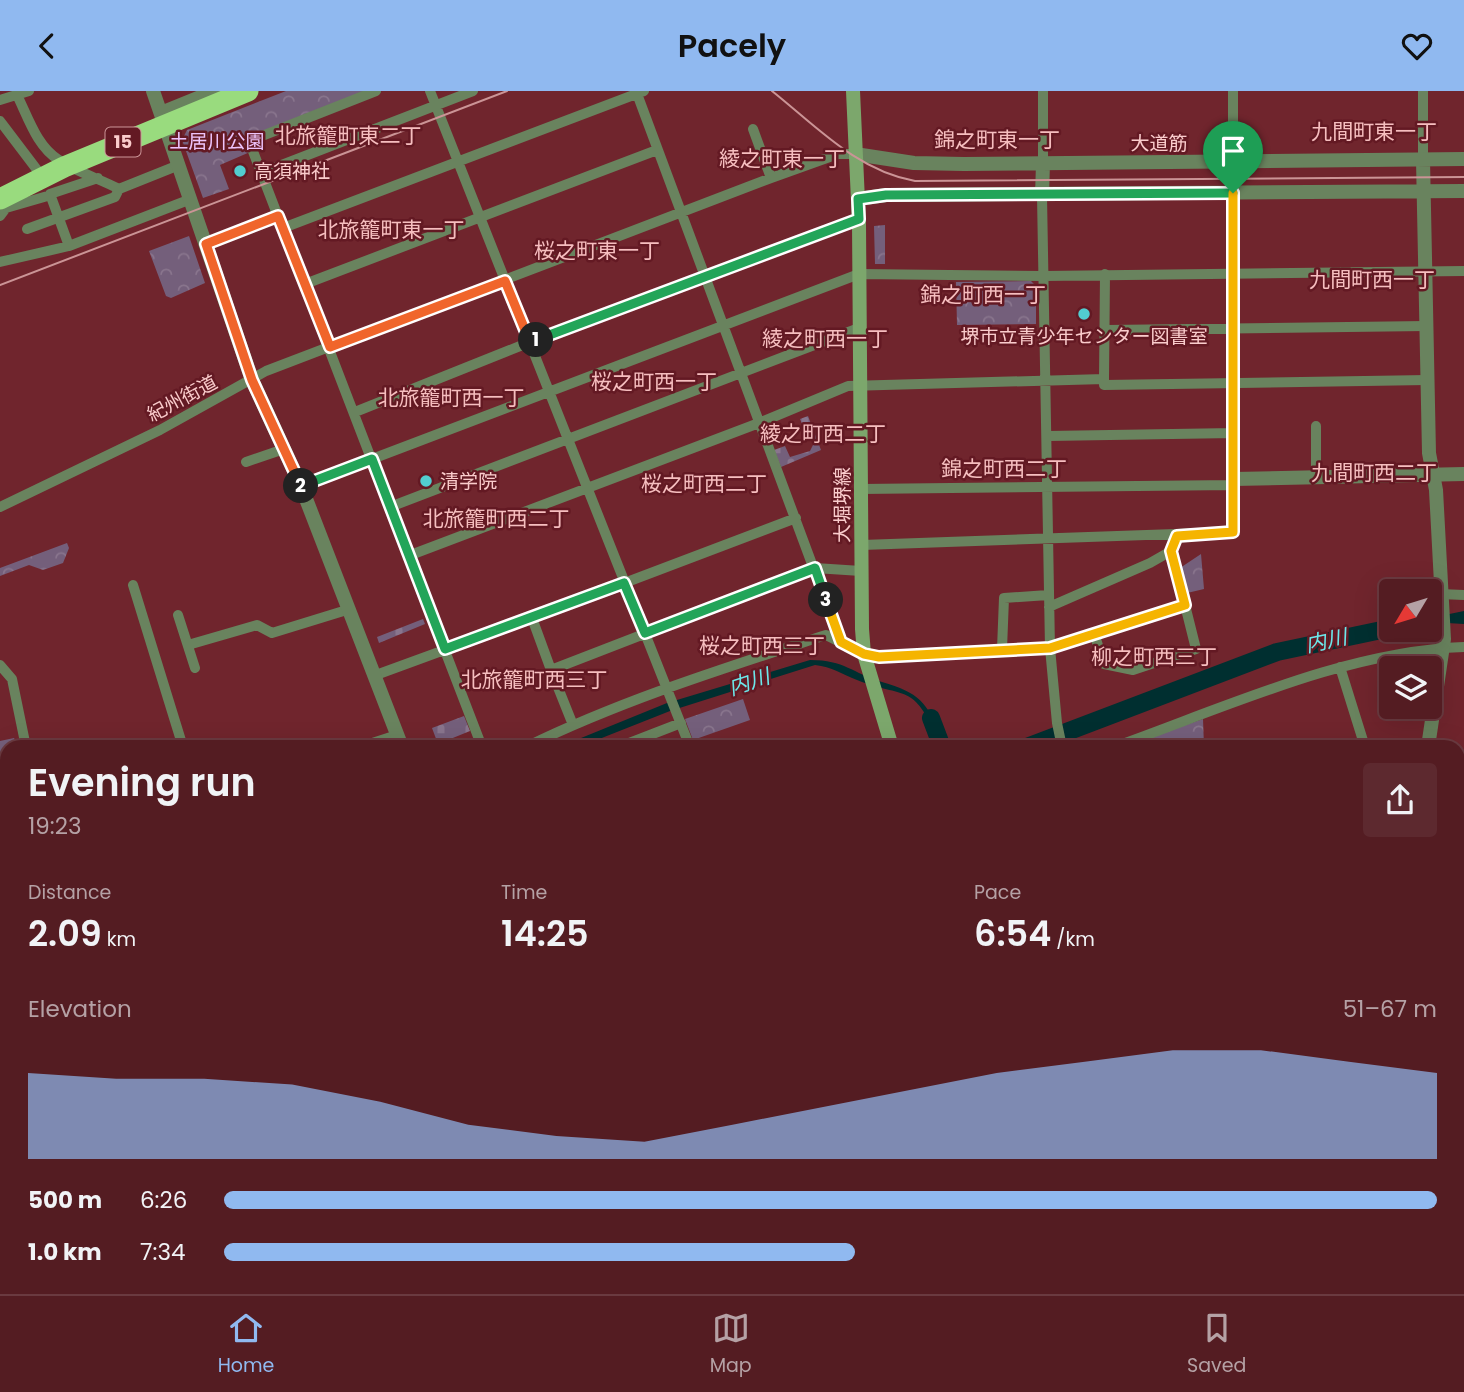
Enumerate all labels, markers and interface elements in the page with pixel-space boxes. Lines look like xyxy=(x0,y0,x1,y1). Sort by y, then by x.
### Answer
text: Pacely xyxy=(678,23,786,68)
icon: back xyxy=(28,27,66,65)
icon: heart xyxy=(1398,27,1436,65)
district label: 九間町東一丁 xyxy=(1311,117,1437,146)
district label: 北旅籠町東二丁 xyxy=(275,121,422,150)
pin xyxy=(1203,121,1263,193)
district label: 錦之町東一丁 xyxy=(934,125,1060,154)
road number: 15 xyxy=(106,127,140,157)
park label: 土居川公園 xyxy=(169,128,265,155)
street label: 大道筋 xyxy=(1130,130,1188,157)
icon: arrive xyxy=(1214,132,1252,170)
district label: 綾之町東一丁 xyxy=(719,144,845,173)
place label: 高須神社 xyxy=(254,158,330,185)
marker: 高須神社 xyxy=(232,163,248,179)
district label: 北旅籠町東一丁 xyxy=(318,215,465,244)
district label: 桜之町東一丁 xyxy=(534,236,660,265)
district label: 九間町西一丁 xyxy=(1309,265,1435,294)
district label: 錦之町西一丁 xyxy=(920,280,1046,309)
marker: 堺市立青少年センター図書室 xyxy=(1076,306,1092,322)
pin: 1 xyxy=(518,323,554,357)
place label: 堺市立青少年センター図書室 xyxy=(960,323,1208,350)
district label: 綾之町西一丁 xyxy=(762,324,888,353)
text: 1 xyxy=(532,326,539,353)
district label: 桜之町西一丁 xyxy=(591,367,717,396)
street label: 紀州街道 xyxy=(142,369,222,428)
district label: 北旅籠町西一丁 xyxy=(378,383,525,412)
district label: 綾之町西二丁 xyxy=(760,419,886,448)
district label: 錦之町西二丁 xyxy=(941,454,1067,483)
district label: 九間町西二丁 xyxy=(1311,458,1437,487)
street label: 大堀堺線 xyxy=(829,467,856,543)
place label: 清学院 xyxy=(440,468,497,495)
pin: 2 xyxy=(284,469,318,503)
district label: 桜之町西二丁 xyxy=(641,469,767,498)
text: 2 xyxy=(295,472,306,499)
marker: 清学院 xyxy=(418,473,434,489)
district label: 北旅籠町西二丁 xyxy=(423,504,570,533)
north arrow xyxy=(1379,579,1442,642)
map controls xyxy=(1379,579,1442,719)
pin: 3 xyxy=(808,582,844,617)
text: 3 xyxy=(820,586,831,613)
water label: 内川 xyxy=(1302,622,1351,659)
district label: 桜之町西三丁 xyxy=(699,631,825,660)
district label: 柳之町西三丁 xyxy=(1091,642,1217,671)
button: layers xyxy=(1379,656,1442,719)
water label: 内川 xyxy=(724,661,775,702)
district label: 北旅籠町西三丁 xyxy=(461,665,608,694)
text: Evening run xyxy=(28,756,256,809)
button: share xyxy=(1363,763,1437,837)
text: 19:23 xyxy=(28,810,82,842)
text: Distance xyxy=(28,879,111,906)
text: Time xyxy=(501,879,547,906)
text: Pace xyxy=(974,879,1021,906)
text: 2.09 xyxy=(28,909,102,958)
text: 14:25 xyxy=(501,909,589,958)
text: 6:54 xyxy=(974,909,1051,958)
text: km xyxy=(102,926,136,953)
text: /km xyxy=(1051,926,1095,953)
text: Elevation xyxy=(28,993,132,1025)
text: 51–67 m xyxy=(1343,993,1437,1025)
text: 500 m xyxy=(28,1184,102,1216)
text: 6:26 xyxy=(140,1184,187,1216)
text: 1.0 km xyxy=(28,1236,102,1268)
text: 7:34 xyxy=(140,1236,185,1268)
tab: Home xyxy=(218,1309,274,1380)
tab: Map xyxy=(710,1309,752,1380)
tab: Saved xyxy=(1187,1309,1246,1380)

